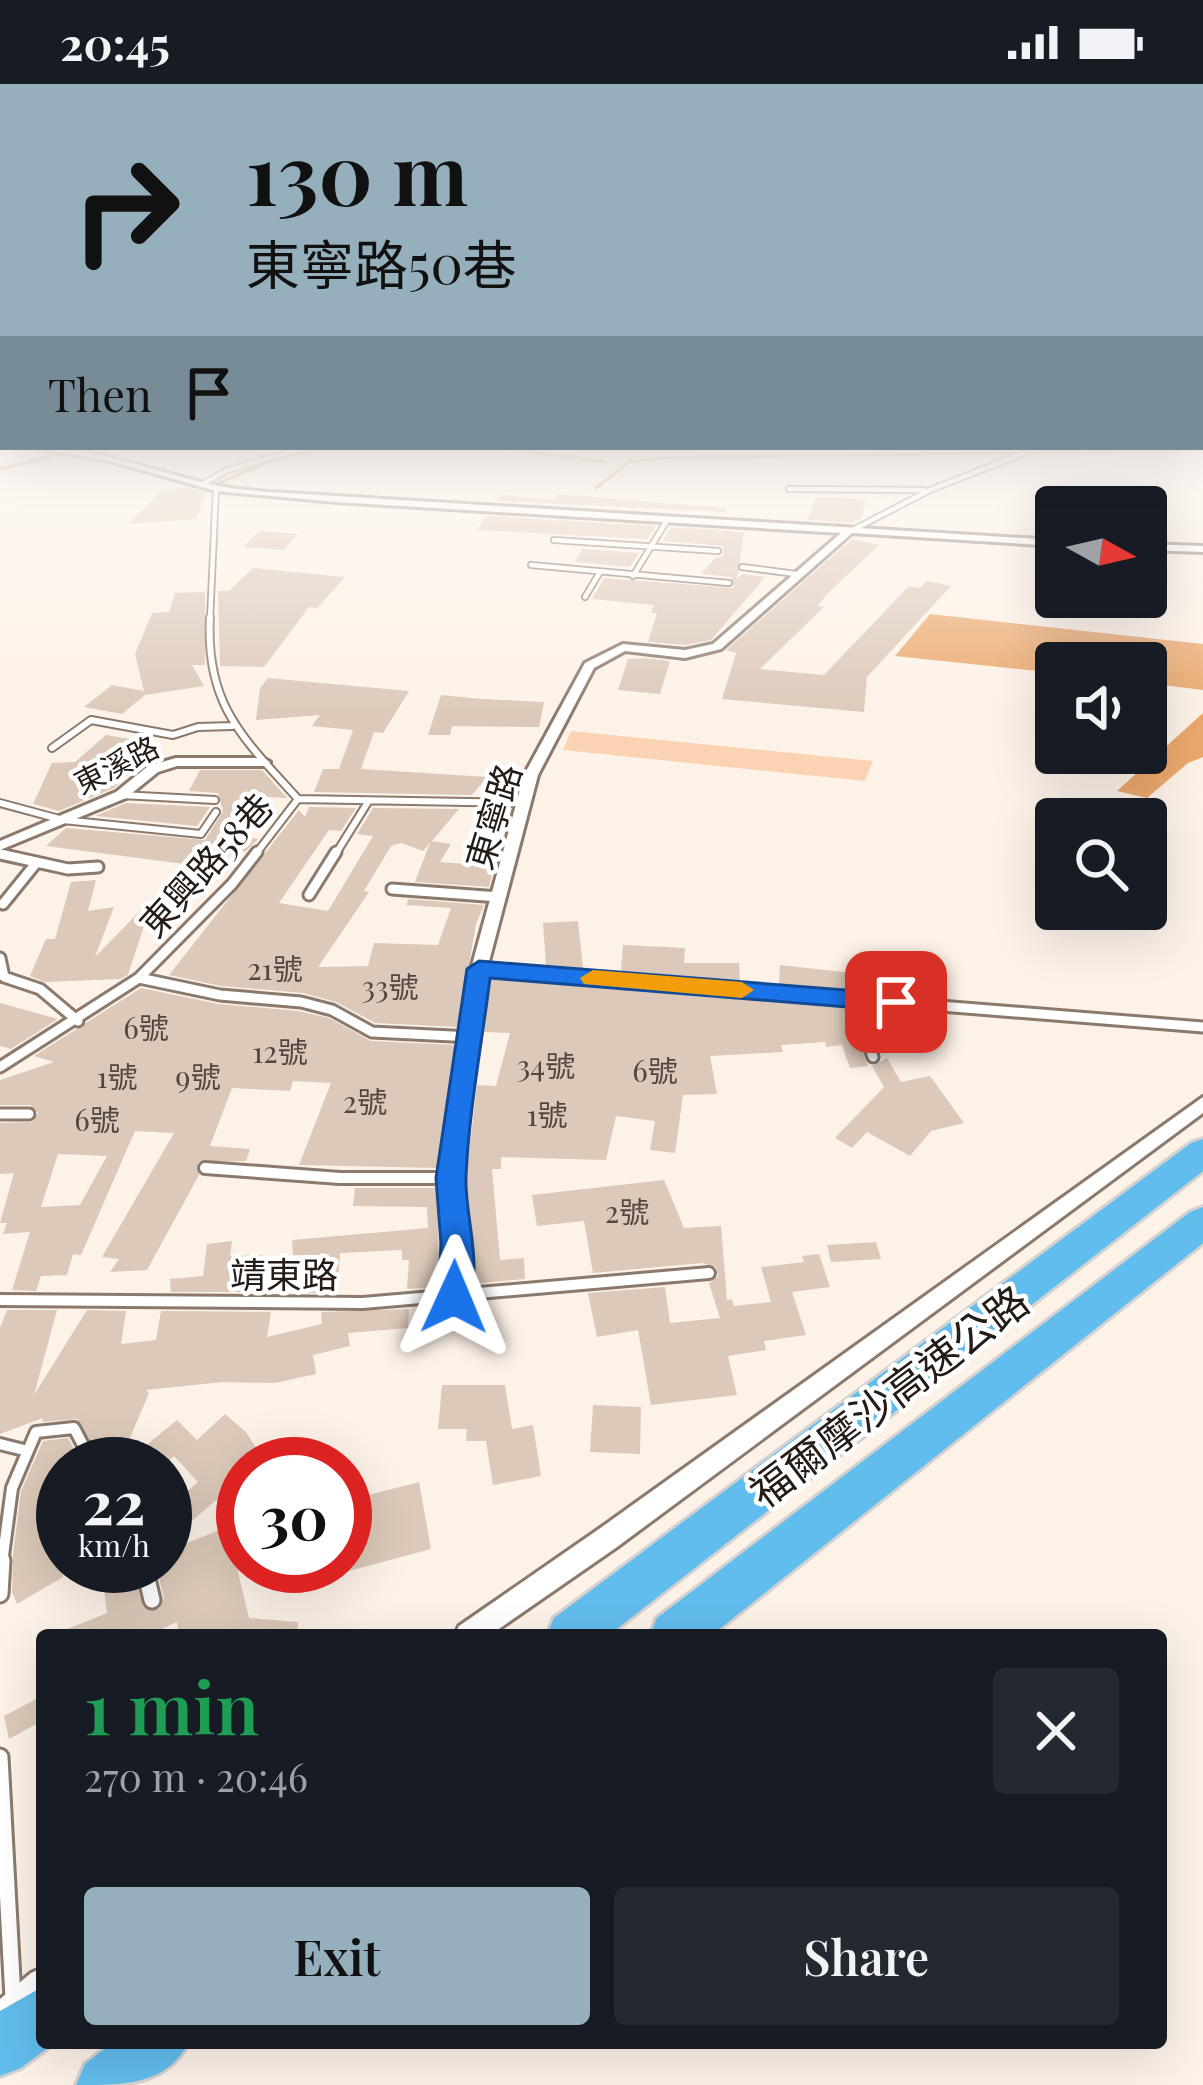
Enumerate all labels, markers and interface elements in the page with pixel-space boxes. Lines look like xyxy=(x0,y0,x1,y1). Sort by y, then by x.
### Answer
text: 20:45 xyxy=(60,12,170,72)
text: 130 m xyxy=(246,115,468,227)
icon: right xyxy=(48,132,204,288)
text: 東寧路50巷 xyxy=(246,227,517,299)
icon: arrive xyxy=(176,360,242,426)
text: Then xyxy=(48,363,152,423)
north arrow xyxy=(1035,486,1167,618)
map controls xyxy=(1035,486,1167,930)
button: sound xyxy=(1035,642,1167,774)
street label: 東溪路 xyxy=(67,726,165,802)
street label: 東寧路 xyxy=(453,757,531,875)
street label: 東興路58巷 xyxy=(128,782,282,946)
button: search xyxy=(1035,798,1167,930)
house number: 21號 xyxy=(247,948,303,988)
pin xyxy=(845,951,947,1053)
house number: 33號 xyxy=(361,966,419,1006)
icon: arrive xyxy=(863,969,929,1035)
house number: 6號 xyxy=(123,1007,169,1047)
house number: 12號 xyxy=(252,1031,308,1071)
house number: 34號 xyxy=(517,1045,575,1085)
house number: 6號 xyxy=(632,1050,678,1090)
house number: 1號 xyxy=(96,1056,138,1096)
house number: 9號 xyxy=(175,1056,221,1096)
house number: 2號 xyxy=(343,1081,387,1121)
house number: 1號 xyxy=(526,1094,568,1134)
house number: 6號 xyxy=(74,1099,120,1139)
house number: 2號 xyxy=(605,1191,649,1231)
position arrow xyxy=(391,1234,517,1360)
street label: 靖東路 xyxy=(230,1249,338,1297)
street label: 福爾摩沙高速公路 xyxy=(737,1272,1039,1518)
speed limit sign: 30 xyxy=(216,1437,372,1593)
text: 22 xyxy=(83,1460,145,1540)
text: km/h xyxy=(78,1525,150,1565)
text: 1 min xyxy=(84,1657,259,1753)
button: close xyxy=(993,1668,1119,1794)
text: 270 m · 20:46 xyxy=(84,1750,308,1802)
button: Exit xyxy=(84,1887,590,2025)
button: Share xyxy=(614,1887,1119,2025)

